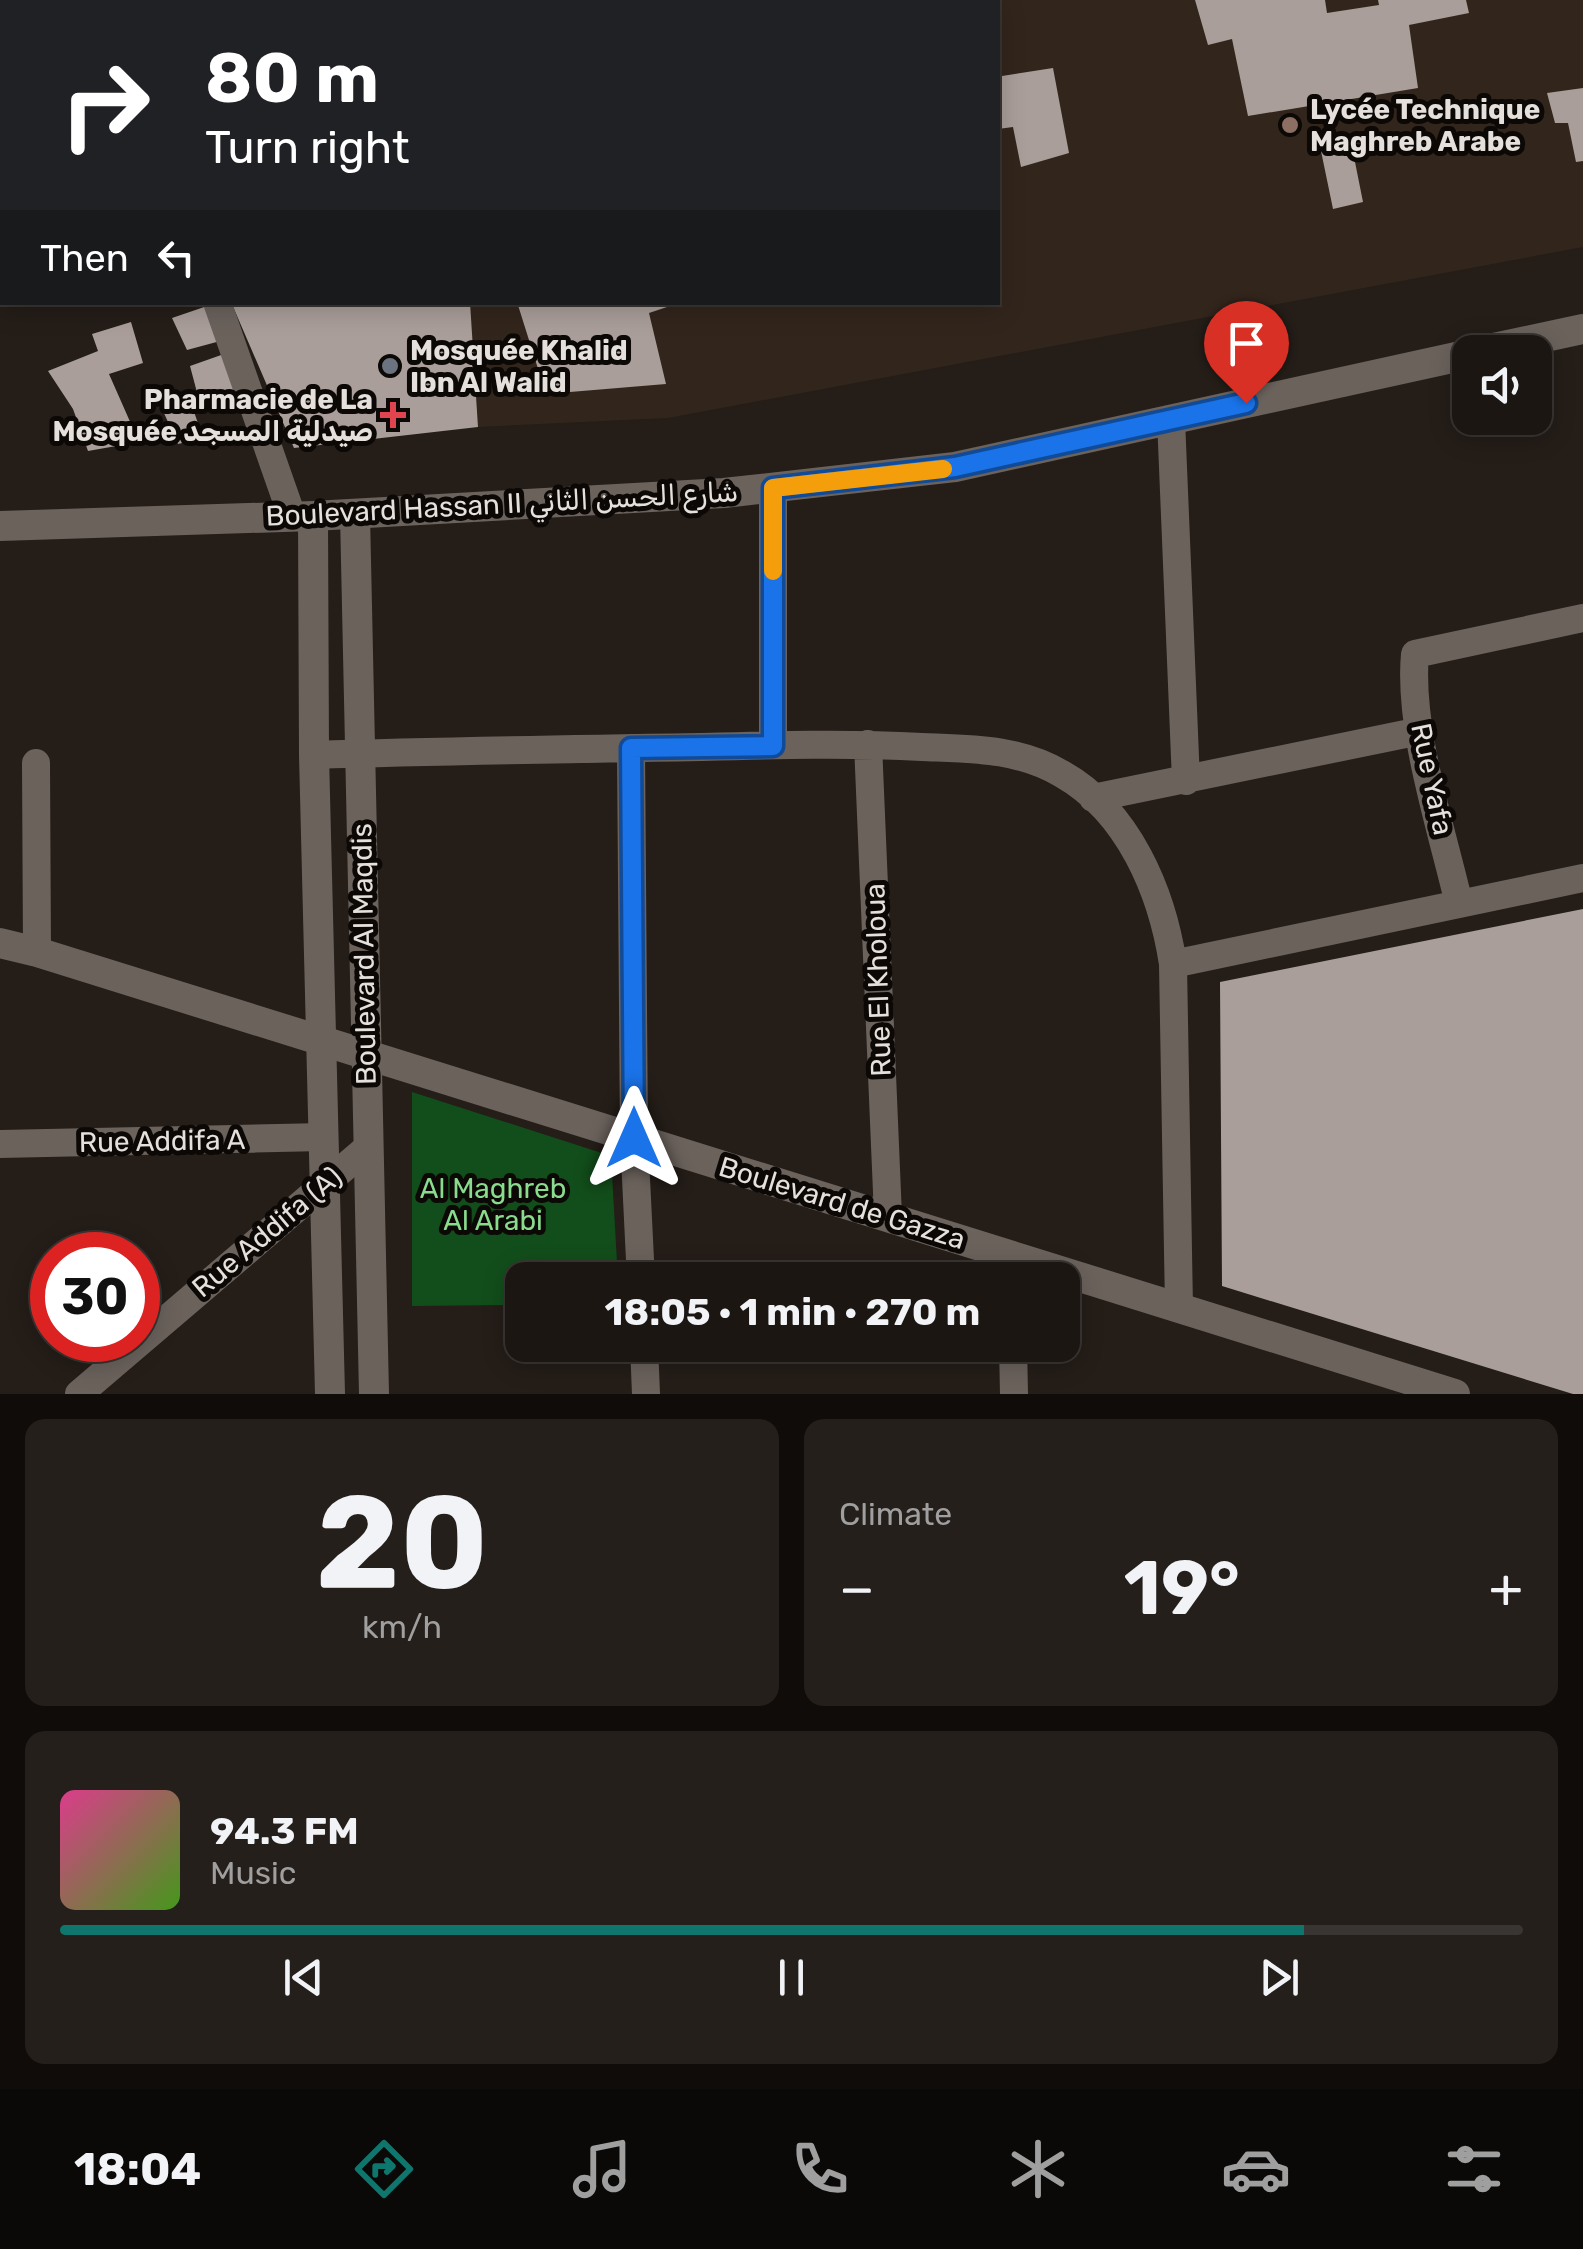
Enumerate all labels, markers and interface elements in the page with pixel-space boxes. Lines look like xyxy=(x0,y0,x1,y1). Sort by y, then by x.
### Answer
text: 80 m xyxy=(205,37,379,120)
icon: right xyxy=(40,40,170,170)
place label: Lycée Technique Maghreb Arabe xyxy=(1310,93,1540,158)
marker: Lycée Technique Maghreb Arabe xyxy=(1279,114,1301,136)
text: Turn right xyxy=(205,121,409,174)
icon: left xyxy=(149,230,204,285)
text: Then xyxy=(40,235,129,281)
pin xyxy=(1204,301,1289,404)
icon: arrive xyxy=(1219,316,1274,371)
place label: Mosquée Khalid Ibn Al Walid xyxy=(410,334,628,399)
map controls xyxy=(1452,335,1552,435)
button: sound xyxy=(1452,335,1552,435)
marker: Mosquée Khalid Ibn Al Walid xyxy=(379,355,401,377)
place label: Pharmacie de La Mosquée صيدلية المسجد xyxy=(52,383,373,448)
marker: Pharmacie de La Mosquée صيدلية المسجد xyxy=(382,404,404,426)
street label: Boulevard Hassan II شارع الحسن الثاني xyxy=(265,475,739,538)
street label: Rue Yafa xyxy=(1404,720,1460,838)
street label: Boulevard Al Maqdis xyxy=(345,823,383,1085)
street label: Rue El Kholoua xyxy=(858,883,898,1077)
position arrow xyxy=(582,1086,686,1190)
street label: Rue Addifa A xyxy=(78,1123,246,1159)
street label: Boulevard de Gazza xyxy=(715,1150,969,1256)
street label: Rue Addifa (A) xyxy=(186,1160,348,1304)
park label: Al Maghreb Al Arabi xyxy=(420,1172,566,1237)
speed limit sign: 30 xyxy=(30,1232,160,1362)
text: 18:05 · 1 min · 270 m xyxy=(605,1289,980,1335)
text: 20 xyxy=(316,1465,488,1620)
text: Climate xyxy=(839,1495,952,1533)
text: 19° xyxy=(1124,1544,1240,1633)
text: − xyxy=(839,1556,875,1621)
text: + xyxy=(1489,1556,1523,1621)
text: km/h xyxy=(362,1608,442,1646)
text: 94.3 FM xyxy=(210,1808,359,1854)
text: Music xyxy=(210,1854,296,1892)
icon: previous xyxy=(276,1950,331,2005)
icon: pause xyxy=(764,1950,819,2005)
icon: next xyxy=(1252,1950,1307,2005)
icon: directions xyxy=(349,2134,419,2204)
icon: music xyxy=(567,2134,637,2204)
icon: phone xyxy=(785,2134,855,2204)
icon: climate xyxy=(1003,2134,1073,2204)
icon: car xyxy=(1221,2134,1291,2204)
icon: filters xyxy=(1439,2134,1509,2204)
text: 18:04 xyxy=(74,2143,201,2196)

